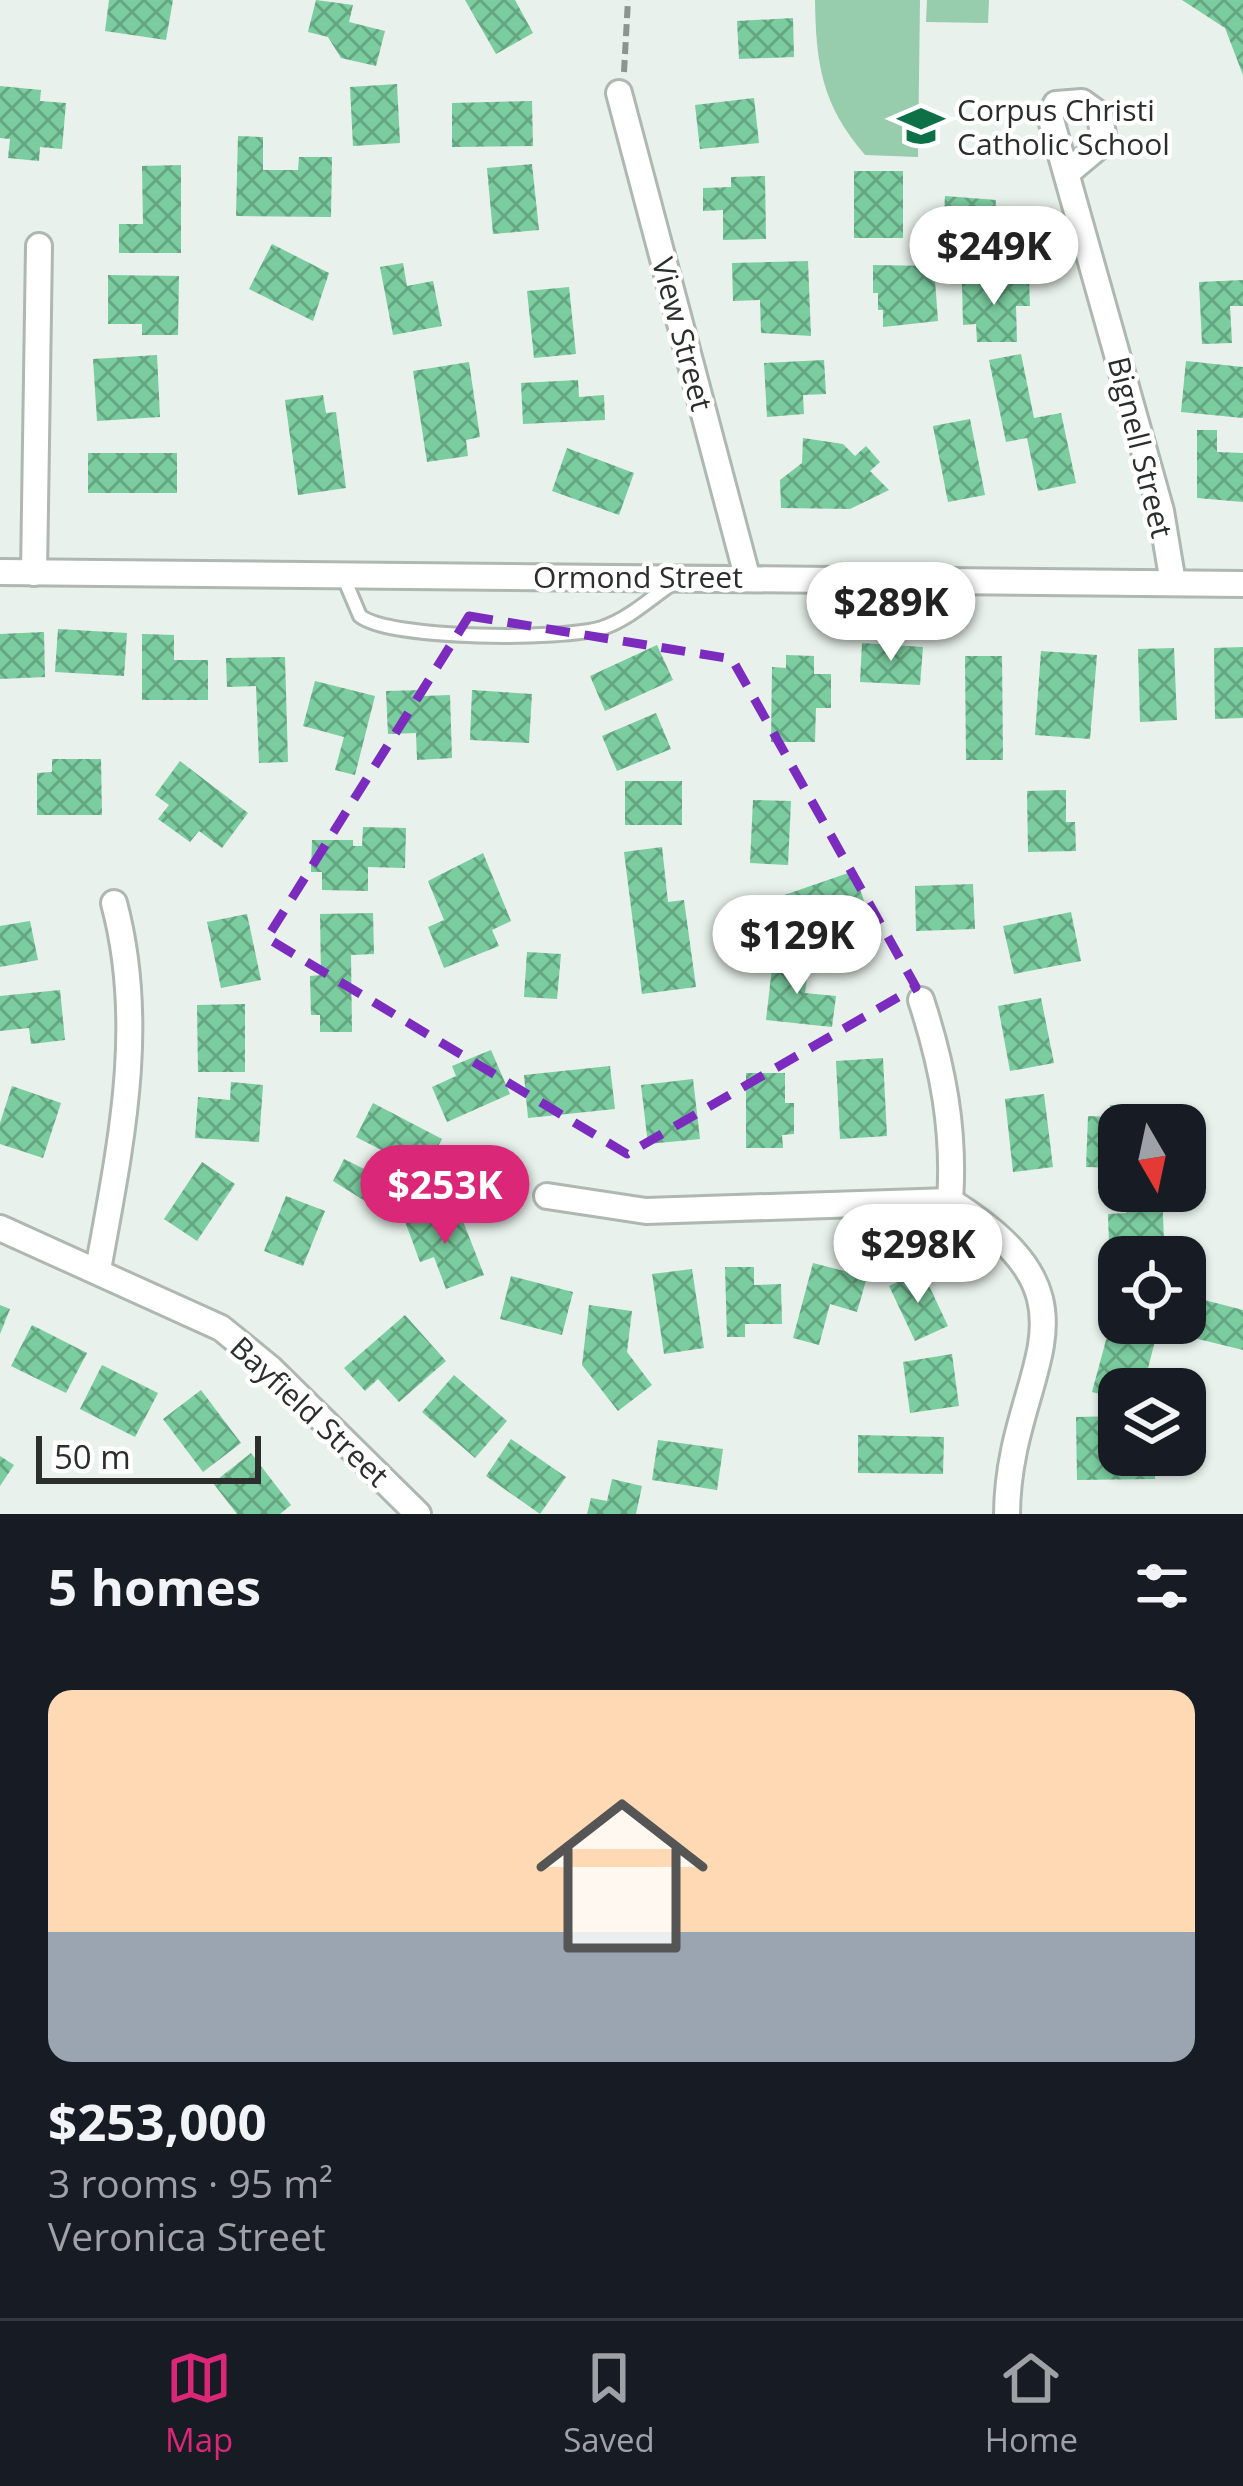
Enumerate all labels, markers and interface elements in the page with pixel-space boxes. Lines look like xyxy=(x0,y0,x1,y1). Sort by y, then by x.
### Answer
place label: Corpus Christi Catholic School xyxy=(957,89,1170,164)
school or university icon: Corpus Christi Catholic School xyxy=(896,101,946,151)
pin: $249K xyxy=(910,206,1078,308)
text: $249K xyxy=(936,218,1052,271)
street label: View Street xyxy=(643,253,723,415)
street label: Bignell Street xyxy=(1099,352,1183,542)
street label: Ormond Street xyxy=(533,556,743,597)
pin: $289K xyxy=(807,562,975,664)
text: $289K xyxy=(833,574,949,627)
pin: $129K xyxy=(713,895,881,997)
text: $129K xyxy=(739,907,855,960)
north arrow xyxy=(1098,1104,1206,1212)
map controls xyxy=(1098,1104,1206,1476)
pin: $253K xyxy=(361,1145,529,1247)
text: $253K xyxy=(387,1157,503,1210)
pin: $298K xyxy=(834,1204,1002,1306)
text: $298K xyxy=(860,1216,976,1269)
button: locate xyxy=(1098,1236,1206,1344)
street label: Bayfield Street xyxy=(222,1327,398,1495)
button: layers xyxy=(1098,1368,1206,1476)
scale bar xyxy=(36,1430,261,1483)
text: 50 m xyxy=(54,1434,131,1479)
text: 5 homes xyxy=(48,1551,261,1621)
icon: filters xyxy=(1129,1553,1195,1619)
icon: home xyxy=(514,1768,730,1984)
text: $253,000 xyxy=(48,2086,267,2156)
text: 3 rooms · 95 m² xyxy=(48,2156,333,2209)
text: Veronica Street xyxy=(48,2209,326,2262)
tab: Map xyxy=(165,2345,233,2462)
tab: Saved xyxy=(563,2345,655,2462)
tab: Home xyxy=(985,2345,1078,2462)

